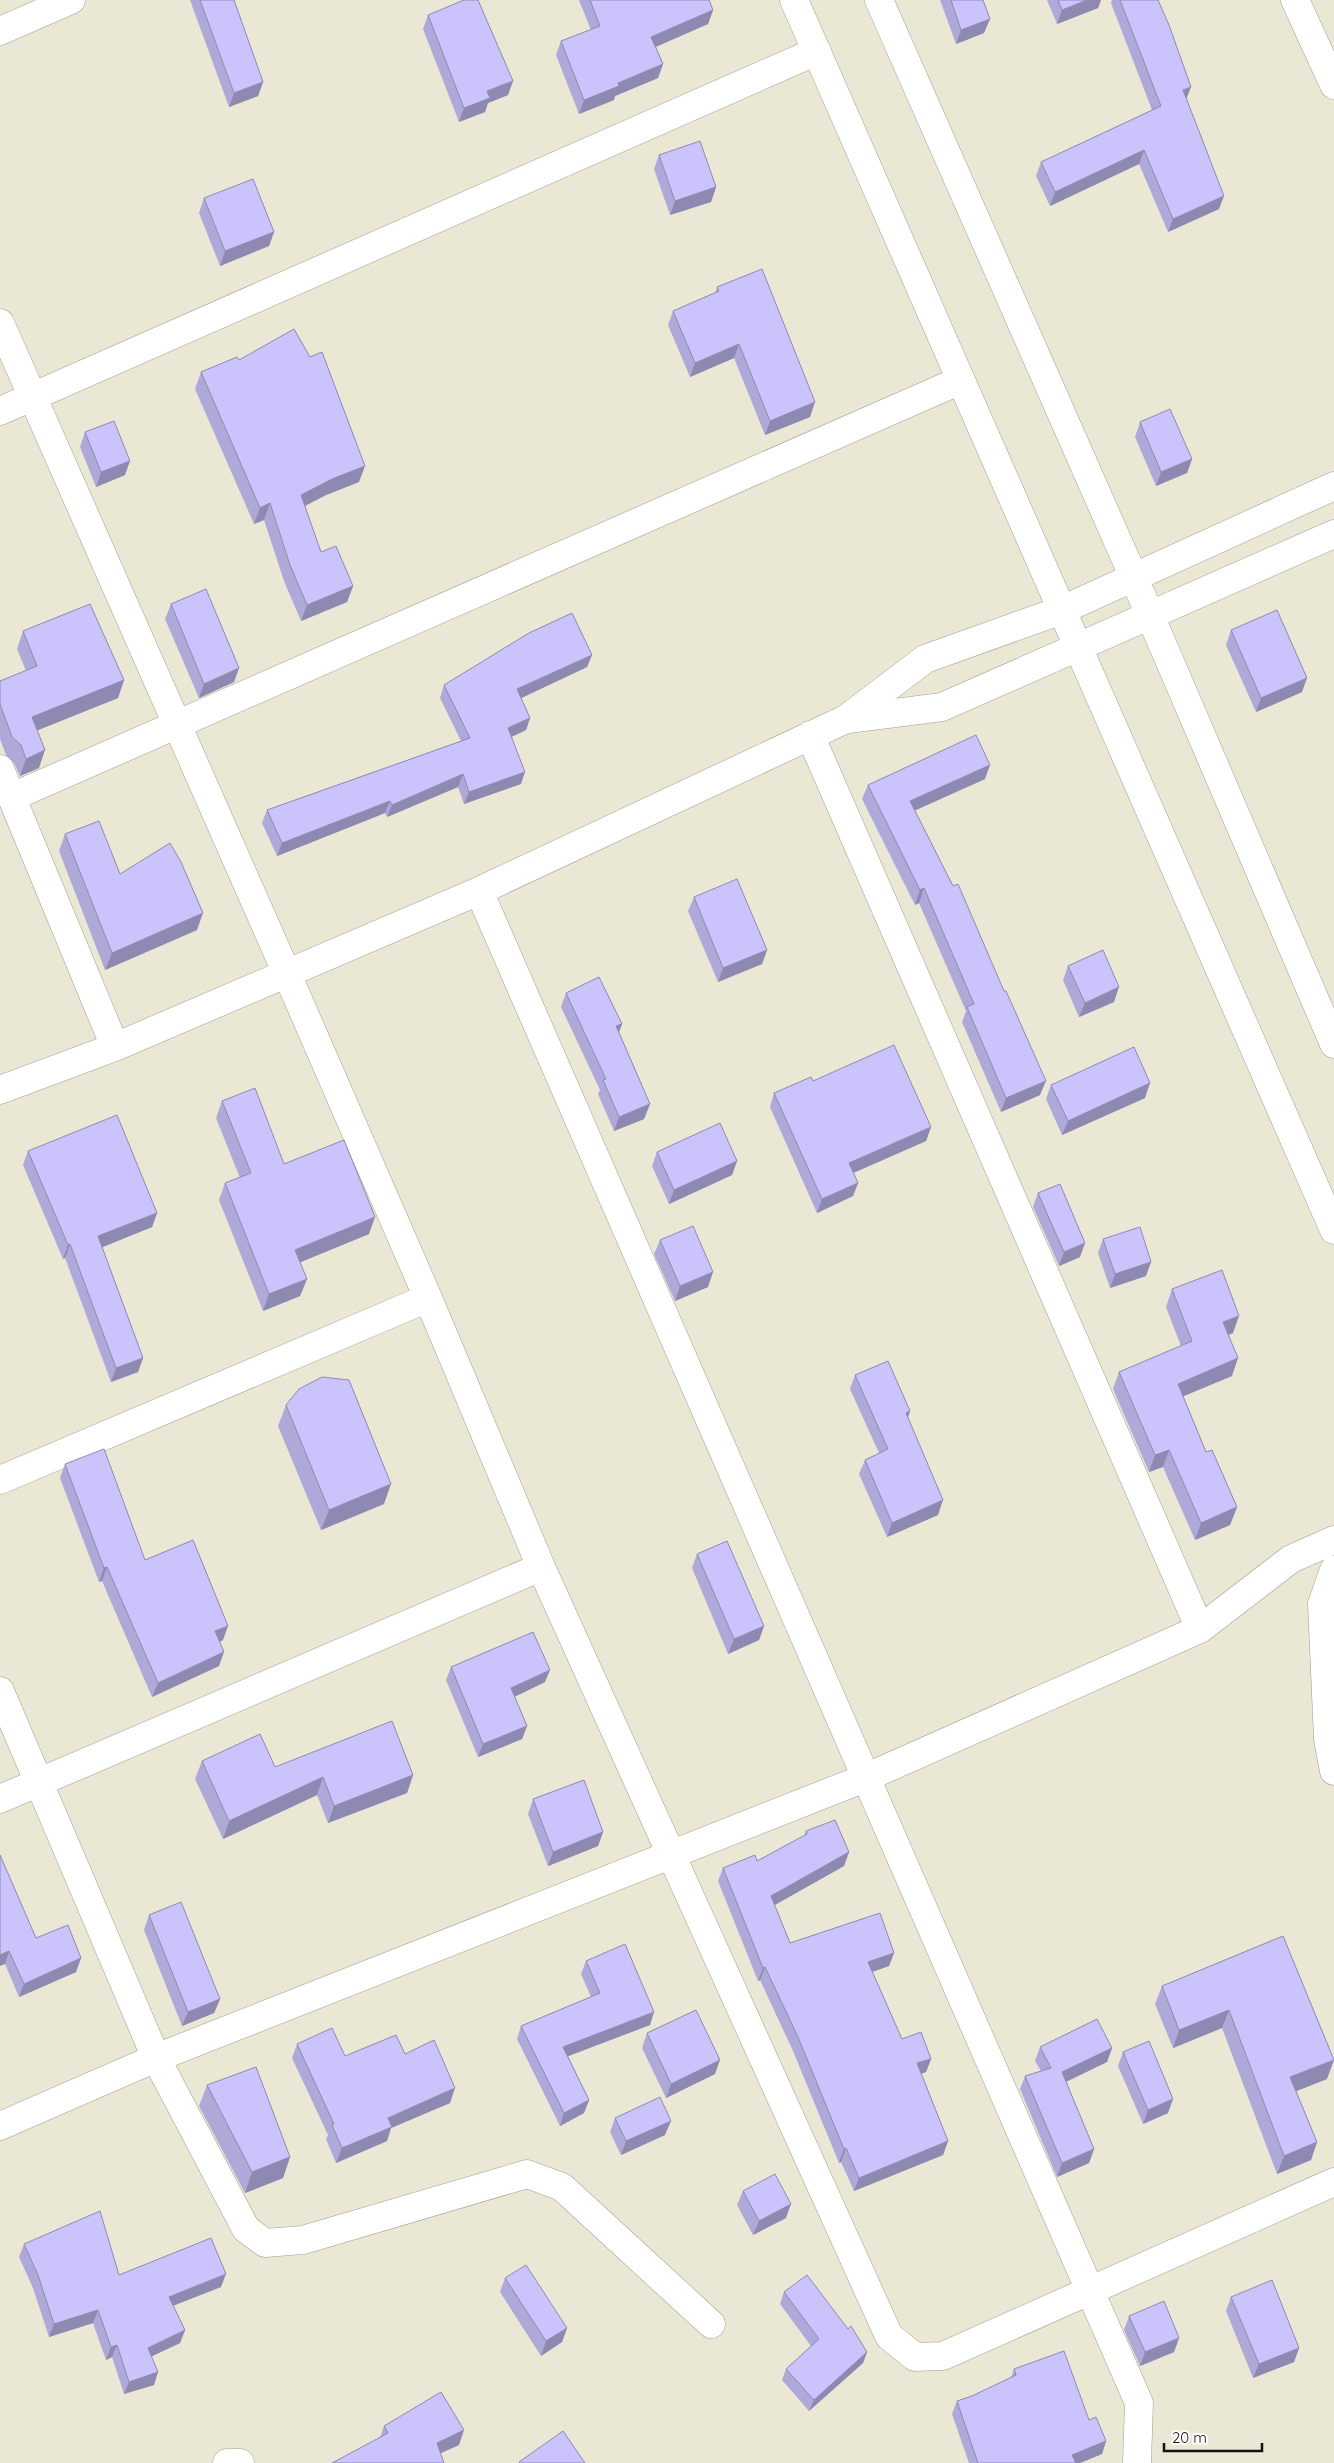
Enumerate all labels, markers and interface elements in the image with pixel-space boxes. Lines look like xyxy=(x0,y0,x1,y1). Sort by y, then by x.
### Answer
scale bar xyxy=(1164,2420,1262,2452)
text: 20 m xyxy=(1172,2428,1207,2447)

